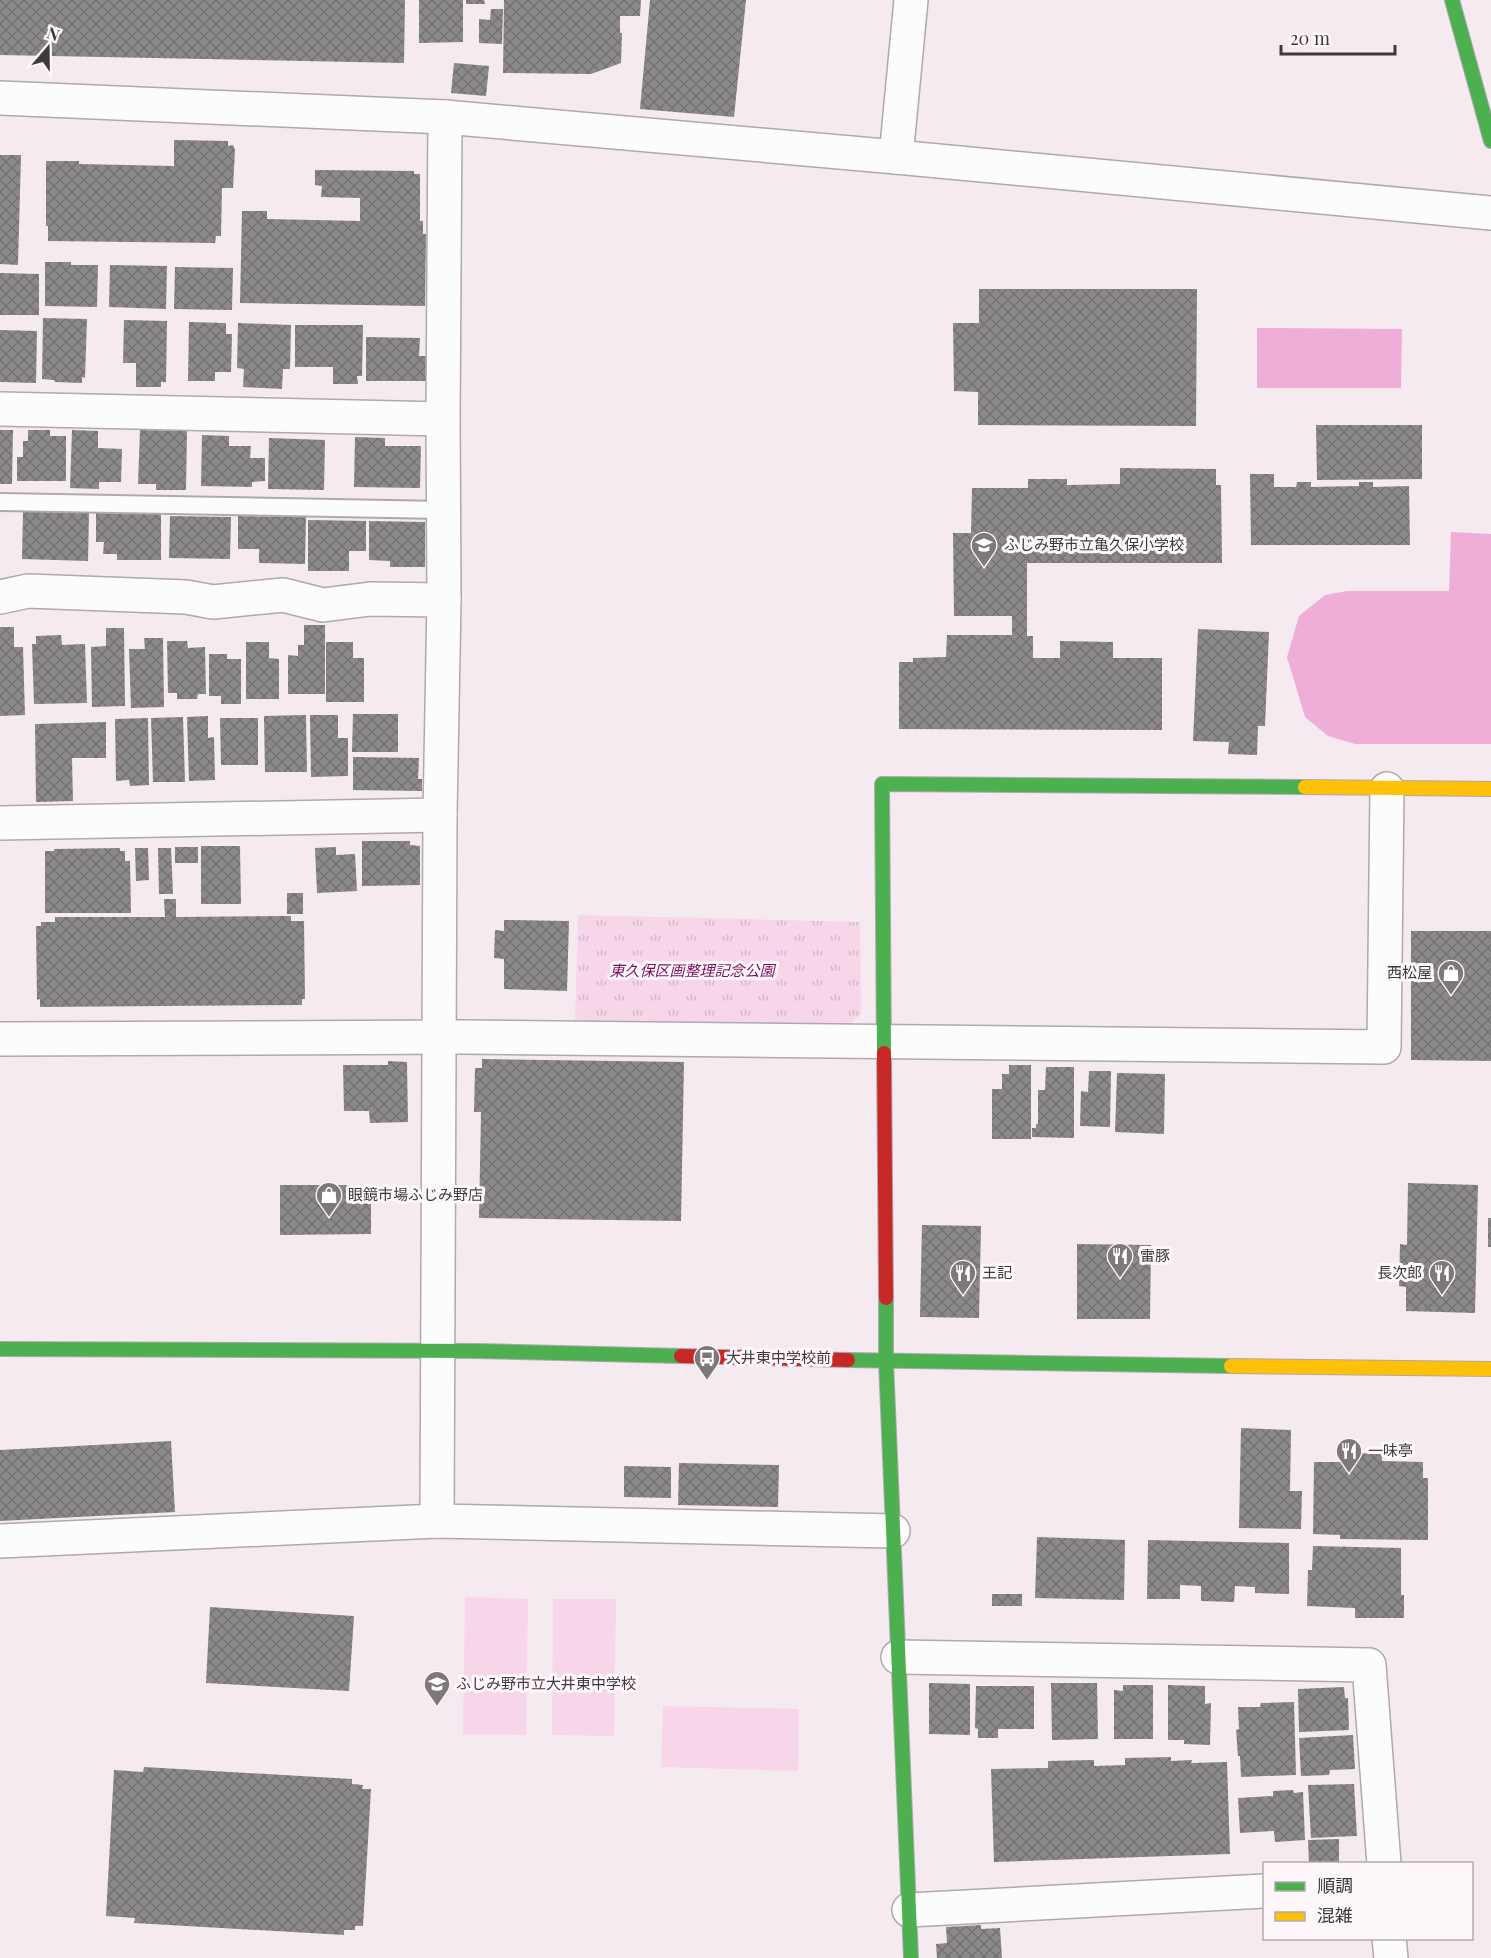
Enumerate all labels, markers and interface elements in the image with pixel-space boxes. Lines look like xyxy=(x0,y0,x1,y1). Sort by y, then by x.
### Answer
north arrow xyxy=(18,18,78,78)
scale bar xyxy=(1281,18,1395,56)
text: N xyxy=(44,22,63,45)
text: 20 m xyxy=(1290,26,1330,50)
school or university icon: ふじみ野市立亀久保小学校 xyxy=(969,530,999,568)
place label: ふじみ野市立亀久保小学校 xyxy=(1004,534,1184,554)
shop icon: 西松屋 xyxy=(1436,958,1466,996)
park label: 東久保区画整理記念公園 xyxy=(609,960,776,980)
place label: 西松屋 xyxy=(1387,962,1432,982)
shop icon: 眼鏡市場ふじみ野店 xyxy=(314,1180,344,1218)
place label: 眼鏡市場ふじみ野店 xyxy=(348,1184,483,1204)
restaurant icon: 雷豚 xyxy=(1105,1241,1135,1279)
place label: 雷豚 xyxy=(1140,1245,1170,1265)
restaurant icon: 王記 xyxy=(948,1258,978,1296)
restaurant icon: 長次郎 xyxy=(1427,1258,1457,1296)
place label: 王記 xyxy=(982,1262,1012,1282)
place label: 長次郎 xyxy=(1377,1262,1422,1282)
bus stop icon: 大井東中学校前 xyxy=(692,1343,722,1381)
place label: 大井東中学校前 xyxy=(726,1347,831,1367)
restaurant icon: 一味亭 xyxy=(1334,1436,1364,1474)
place label: 一味亭 xyxy=(1368,1440,1413,1460)
school or university icon: ふじみ野市立大井東中学校 xyxy=(422,1669,452,1707)
place label: ふじみ野市立大井東中学校 xyxy=(456,1673,636,1693)
legend xyxy=(1263,1862,1473,1940)
text: 順調 xyxy=(1317,1873,1353,1897)
text: 混雑 xyxy=(1317,1903,1353,1927)

